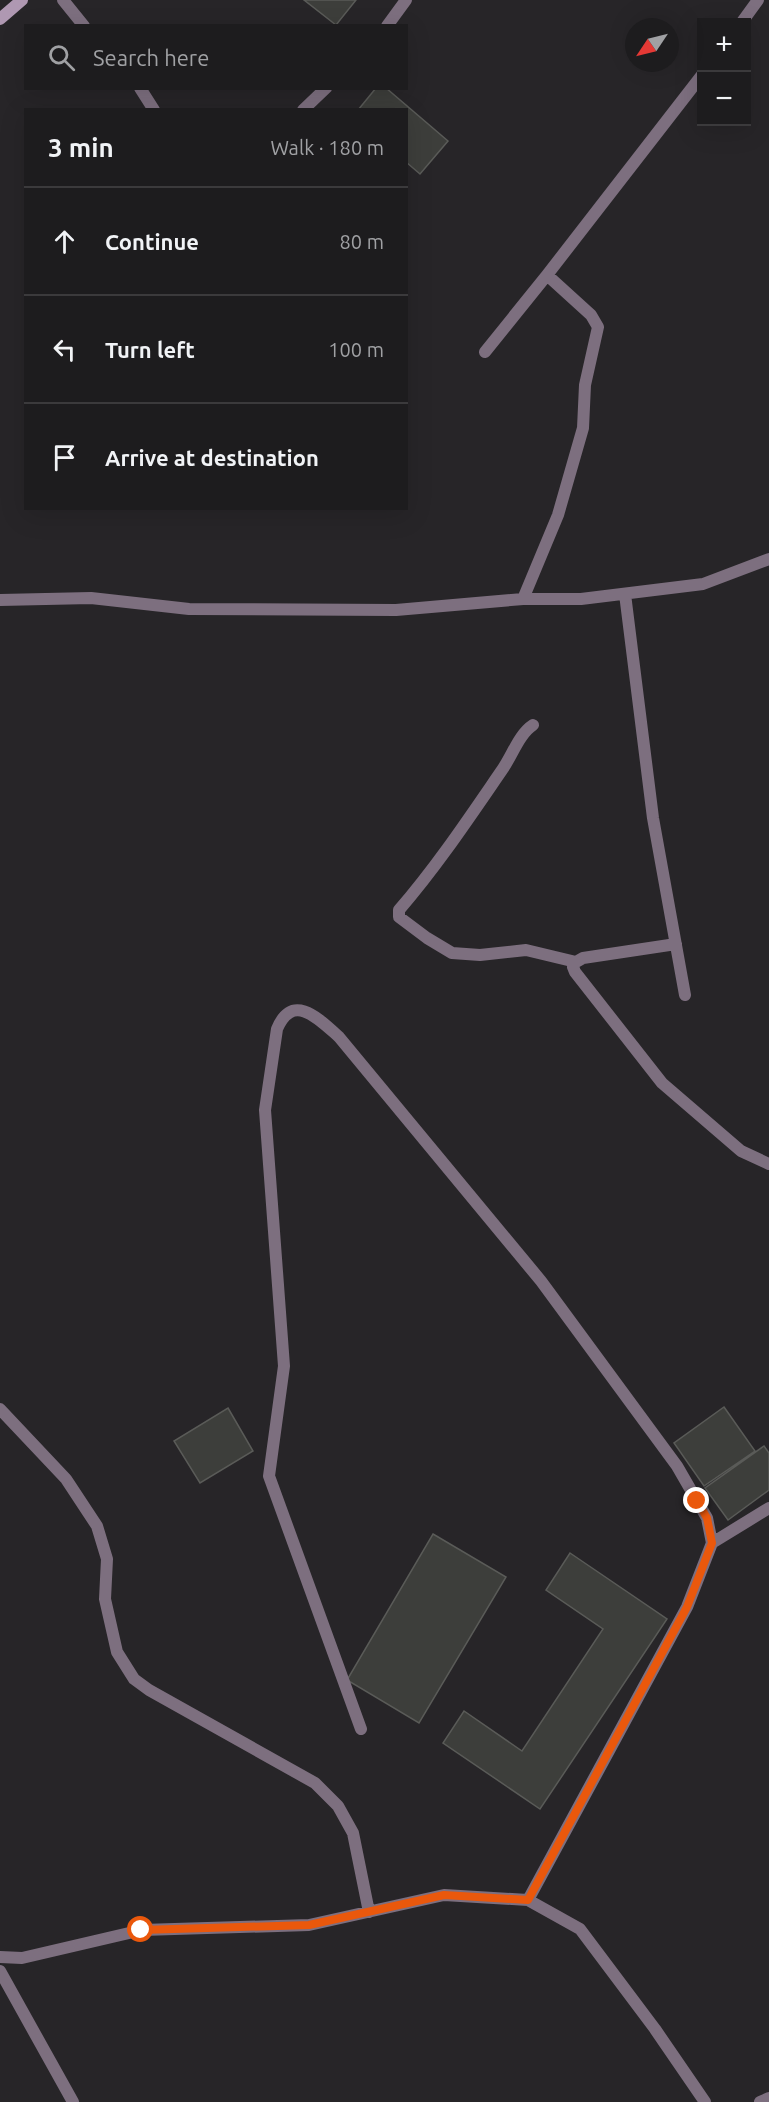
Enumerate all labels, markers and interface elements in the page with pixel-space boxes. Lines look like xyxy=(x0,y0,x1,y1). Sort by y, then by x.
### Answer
north arrow xyxy=(625,18,679,72)
map controls xyxy=(697,18,751,126)
button: + xyxy=(697,18,751,72)
search box xyxy=(24,24,408,90)
icon: search xyxy=(45,41,78,74)
text: Search here xyxy=(93,45,209,70)
button: − xyxy=(697,72,751,126)
text: 3 min xyxy=(48,133,114,162)
text: Walk · 180 m xyxy=(271,136,384,159)
icon: ahead xyxy=(48,225,81,258)
text: Continue xyxy=(105,229,199,254)
text: 80 m xyxy=(340,230,384,253)
icon: left xyxy=(48,333,81,366)
text: Turn left xyxy=(105,337,195,362)
text: 100 m xyxy=(328,338,384,361)
icon: arrive xyxy=(48,441,81,474)
text: Arrive at destination xyxy=(105,445,319,470)
route end xyxy=(683,1487,709,1513)
route start xyxy=(127,1916,153,1942)

